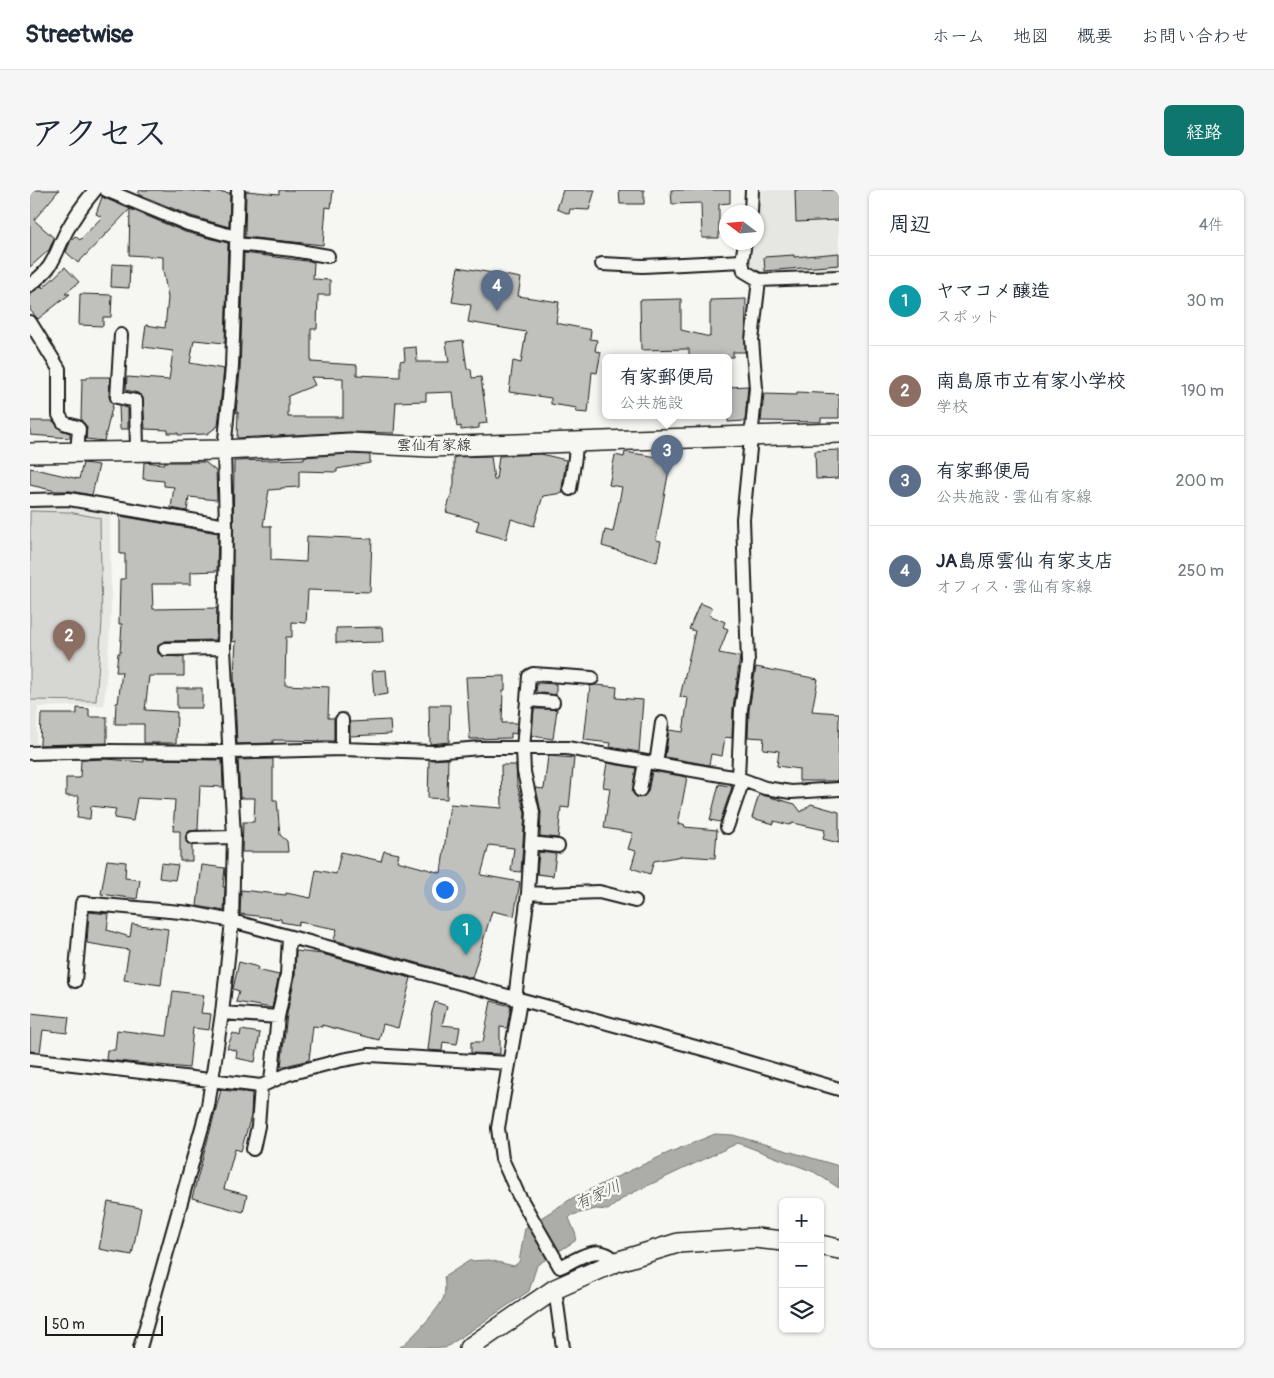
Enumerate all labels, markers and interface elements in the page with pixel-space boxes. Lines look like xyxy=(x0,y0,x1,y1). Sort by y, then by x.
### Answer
text: Streetwise xyxy=(25,20,133,49)
text: ホーム xyxy=(932,25,985,48)
text: 地図 xyxy=(1013,25,1049,48)
text: 概要 xyxy=(1077,25,1113,48)
text: お問い合わせ xyxy=(1141,25,1249,48)
button: 経路 xyxy=(1164,105,1244,156)
text: アクセス xyxy=(30,112,168,156)
north arrow xyxy=(719,205,764,250)
text: 周辺 xyxy=(889,211,931,238)
text: 4件 xyxy=(1199,215,1224,235)
pin: 4 xyxy=(481,270,513,311)
text: ヤマコメ醸造 xyxy=(936,279,1050,303)
text: 1 xyxy=(902,291,908,311)
text: 30 m xyxy=(1186,291,1224,311)
text: スポット xyxy=(936,307,1000,327)
popup xyxy=(602,354,732,419)
text: 有家郵便局 xyxy=(619,365,715,389)
text: 南島原市立有家小学校 xyxy=(936,369,1126,393)
text: 2 xyxy=(901,381,909,401)
text: 190 m xyxy=(1181,381,1224,401)
text: 公共施設 xyxy=(619,393,684,413)
text: 学校 xyxy=(936,397,968,417)
pin: 3 xyxy=(651,435,683,476)
street label: 雲仙有家線 xyxy=(396,436,472,455)
text: 有家郵便局 xyxy=(936,459,1031,483)
text: 3 xyxy=(901,471,909,491)
text: 200 m xyxy=(1176,471,1224,491)
text: 公共施設 · 雲仙有家線 xyxy=(936,487,1092,507)
text: JA島原雲仙 有家支店 xyxy=(936,549,1114,573)
text: 4 xyxy=(900,561,910,581)
text: 250 m xyxy=(1178,561,1224,581)
text: オフィス · 雲仙有家線 xyxy=(936,577,1092,597)
pin: 2 xyxy=(53,620,85,661)
your location xyxy=(432,877,458,903)
pin: 1 xyxy=(450,914,482,955)
water label: 有家川 xyxy=(572,1176,624,1214)
map controls xyxy=(779,1198,824,1333)
button: + xyxy=(779,1198,824,1243)
button: − xyxy=(779,1243,824,1288)
button: layers xyxy=(779,1288,824,1333)
scale bar xyxy=(45,1313,162,1336)
text: 50 m xyxy=(52,1316,85,1333)

